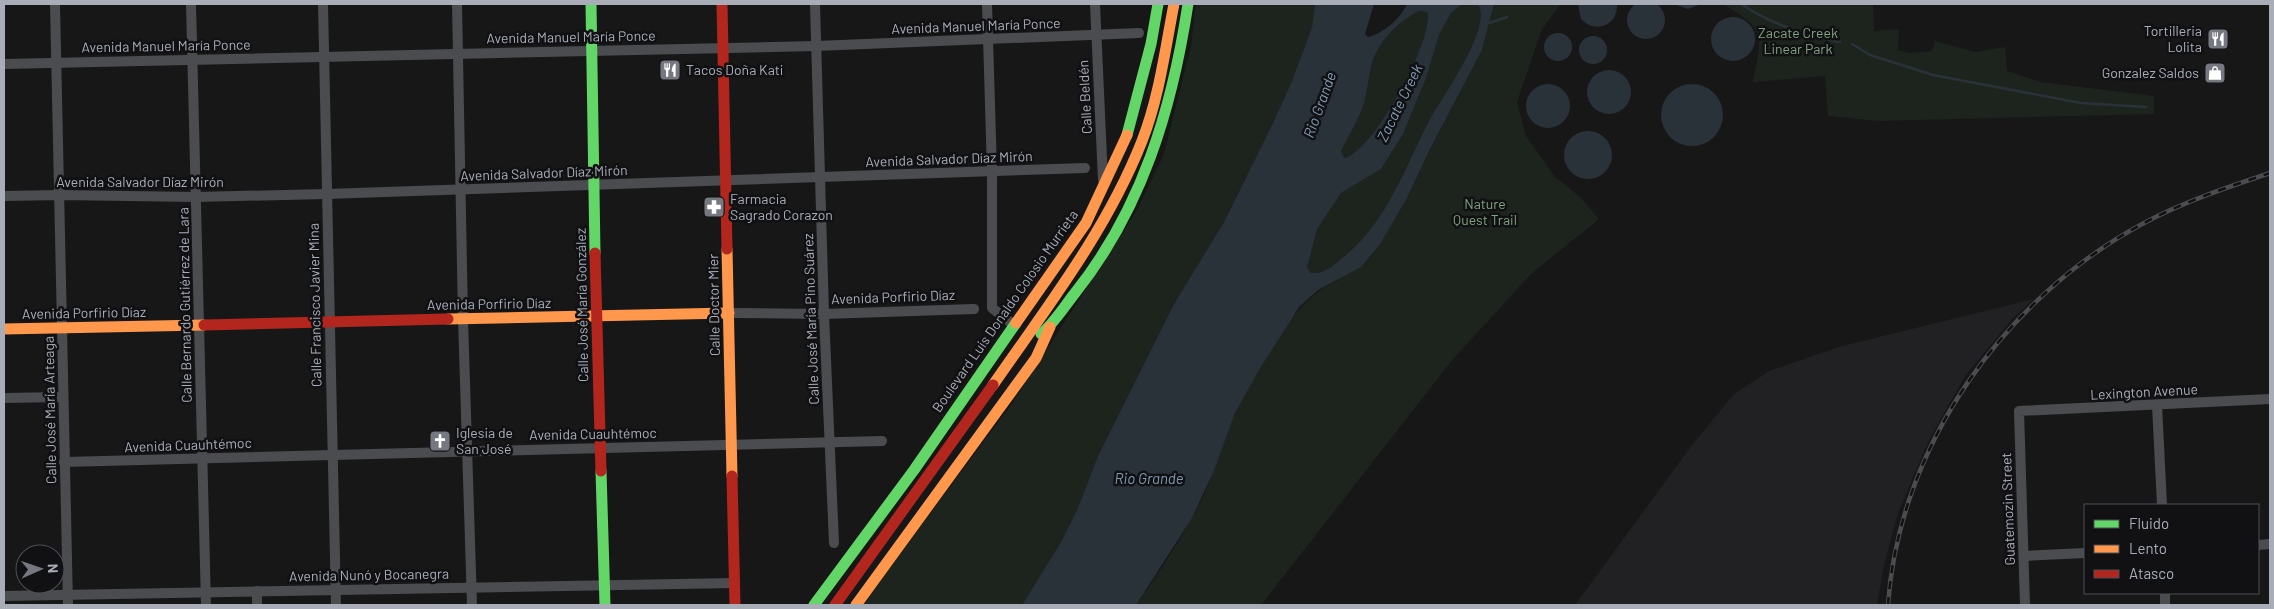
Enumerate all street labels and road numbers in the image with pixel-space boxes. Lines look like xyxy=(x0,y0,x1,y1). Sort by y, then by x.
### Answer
street label: Avenida Manuel María Ponce xyxy=(891,14,1061,37)
street label: Avenida Manuel María Ponce xyxy=(486,27,656,46)
street label: Avenida Manuel María Ponce xyxy=(81,36,251,55)
street label: Calle Beldén xyxy=(1074,59,1095,135)
street label: Avenida Salvador Díaz Mirón xyxy=(865,147,1033,170)
street label: Avenida Salvador Díaz Mirón xyxy=(460,161,628,184)
street label: Avenida Salvador Díaz Mirón xyxy=(56,173,224,190)
street label: Boulevard Luis Donaldo Colosio Murrieta xyxy=(928,206,1081,415)
street label: Calle Bernardo Gutiérrez de Lara xyxy=(174,207,195,403)
street label: Calle Francisco Javier Mina xyxy=(305,223,324,387)
street label: Calle José María González xyxy=(572,228,591,382)
street label: Calle José María Pino Suárez xyxy=(799,233,822,405)
street label: Calle Doctor Mier xyxy=(704,254,723,356)
street label: Avenida Porfirio Díaz xyxy=(831,286,955,307)
street label: Avenida Porfirio Díaz xyxy=(427,294,551,313)
street label: Avenida Porfirio Díaz xyxy=(22,303,146,322)
street label: Calle José María Arteaga xyxy=(40,336,59,484)
street label: Lexington Avenue xyxy=(2090,380,2198,403)
street label: Avenida Cuauhtémoc xyxy=(529,424,657,443)
street label: Avenida Cuauhtémoc xyxy=(124,434,252,455)
street label: Guatemozin Street xyxy=(1997,452,2018,566)
street label: Avenida Nunó y Bocanegra xyxy=(289,565,449,584)

